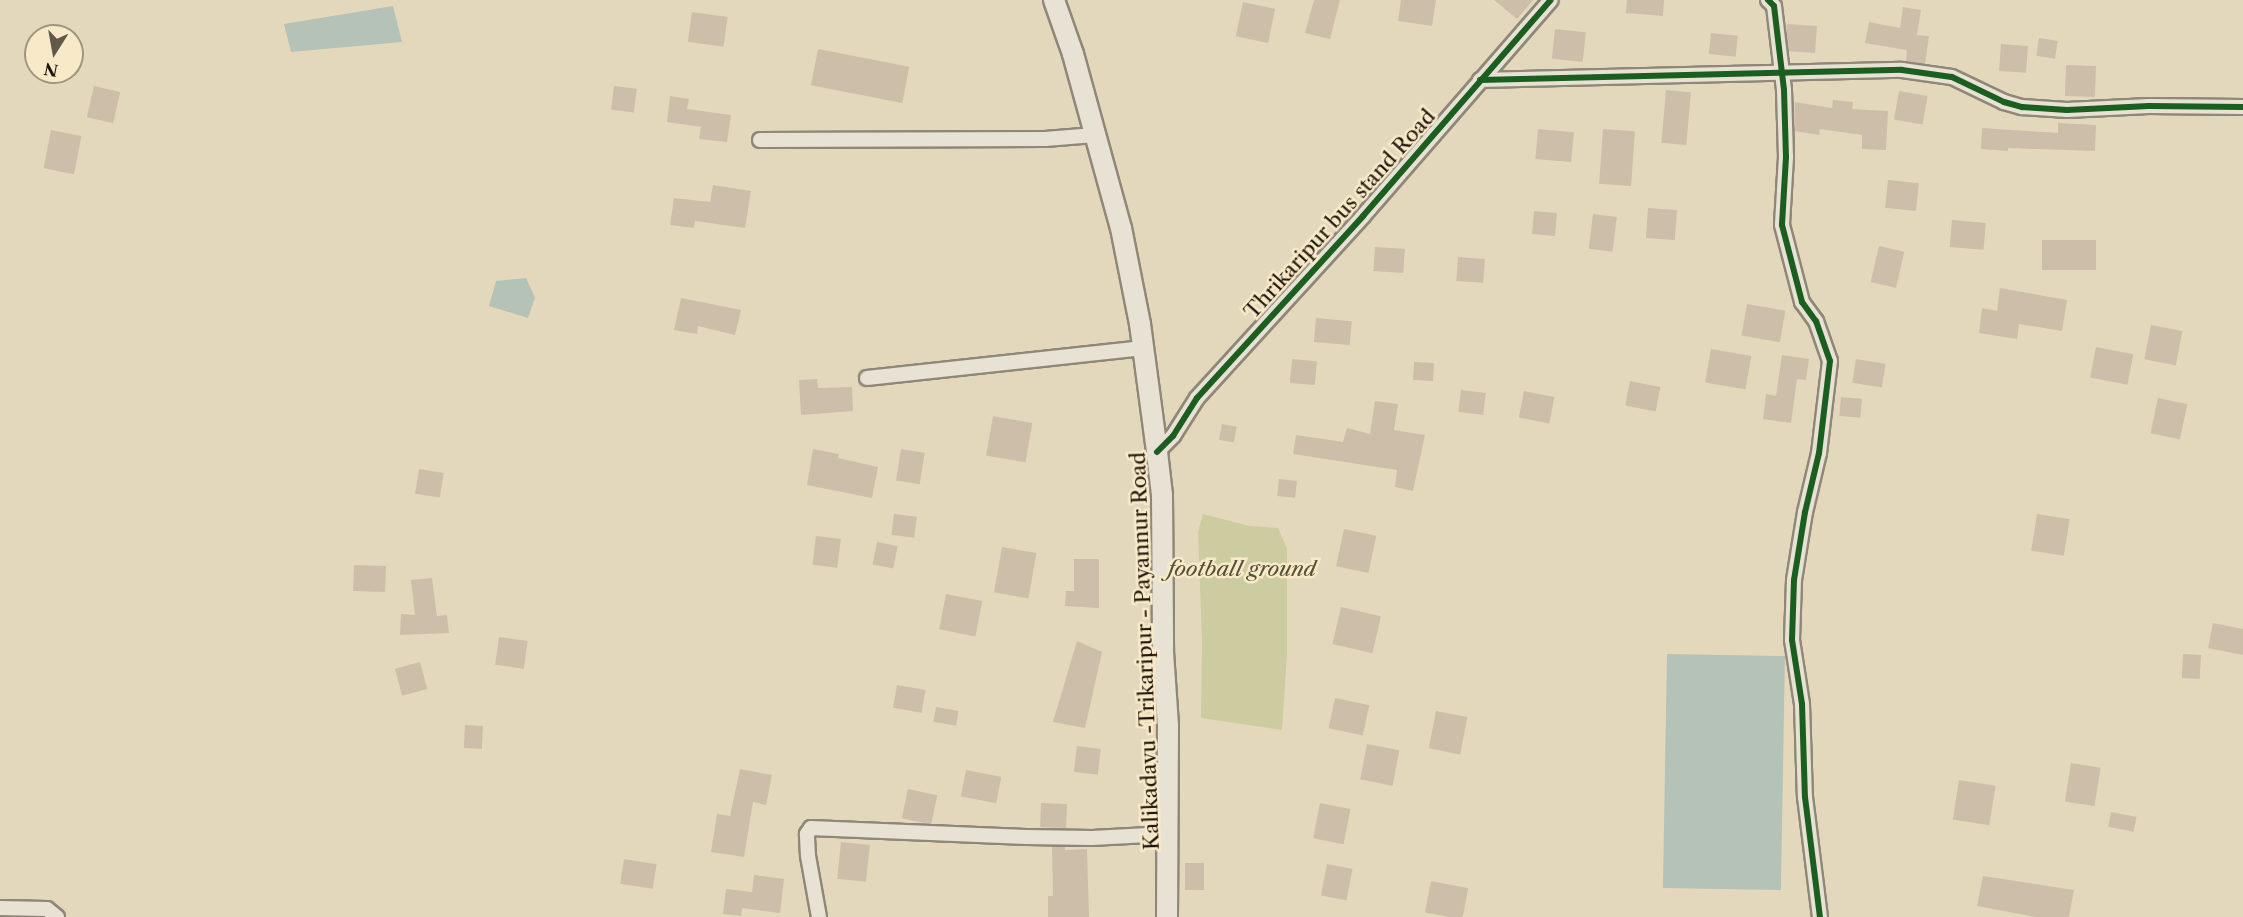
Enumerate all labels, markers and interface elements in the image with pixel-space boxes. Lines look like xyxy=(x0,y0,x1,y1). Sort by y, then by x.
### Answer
north arrow xyxy=(24,24,84,84)
text: N xyxy=(42,59,60,81)
street label: Thrikaripur bus stand Road xyxy=(1239,104,1441,324)
street label: Kalikadavu -Trikaripur - Payannur Road xyxy=(1125,451,1165,851)
park label: football ground xyxy=(1168,556,1316,582)

